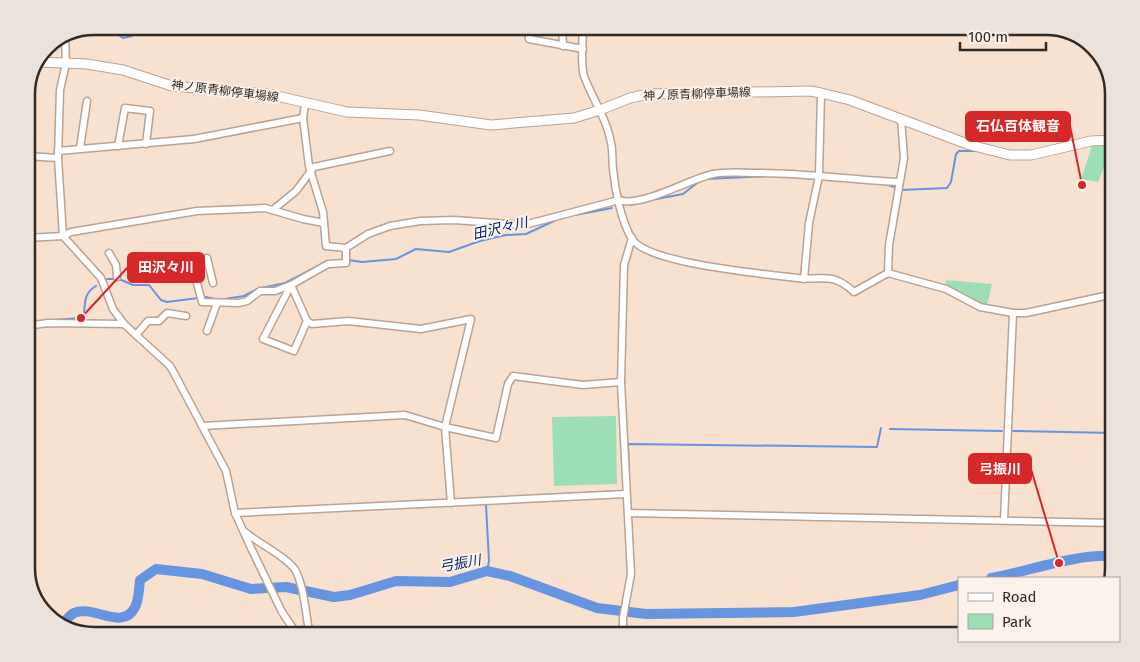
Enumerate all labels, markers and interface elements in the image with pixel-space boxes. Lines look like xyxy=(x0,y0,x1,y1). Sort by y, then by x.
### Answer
scale bar xyxy=(960,20,1046,52)
text: 100 m xyxy=(968,28,1008,46)
street label: 神ノ原青柳停車場線 xyxy=(171,77,279,105)
street label: 神ノ原青柳停車場線 xyxy=(643,85,751,103)
callout: 石仏百体観音 xyxy=(966,112,1070,141)
text: 石仏百体観音 xyxy=(976,118,1060,135)
water label: 田沢々川 xyxy=(471,213,531,243)
callout: 田沢々川 xyxy=(128,253,204,282)
text: 田沢々川 xyxy=(138,259,194,276)
callout: 弓振川 xyxy=(969,454,1031,483)
text: 弓振川 xyxy=(979,461,1021,478)
water label: 弓振川 xyxy=(438,551,484,576)
legend xyxy=(958,577,1120,642)
text: Road xyxy=(1002,588,1037,606)
text: Park xyxy=(1002,613,1032,631)

